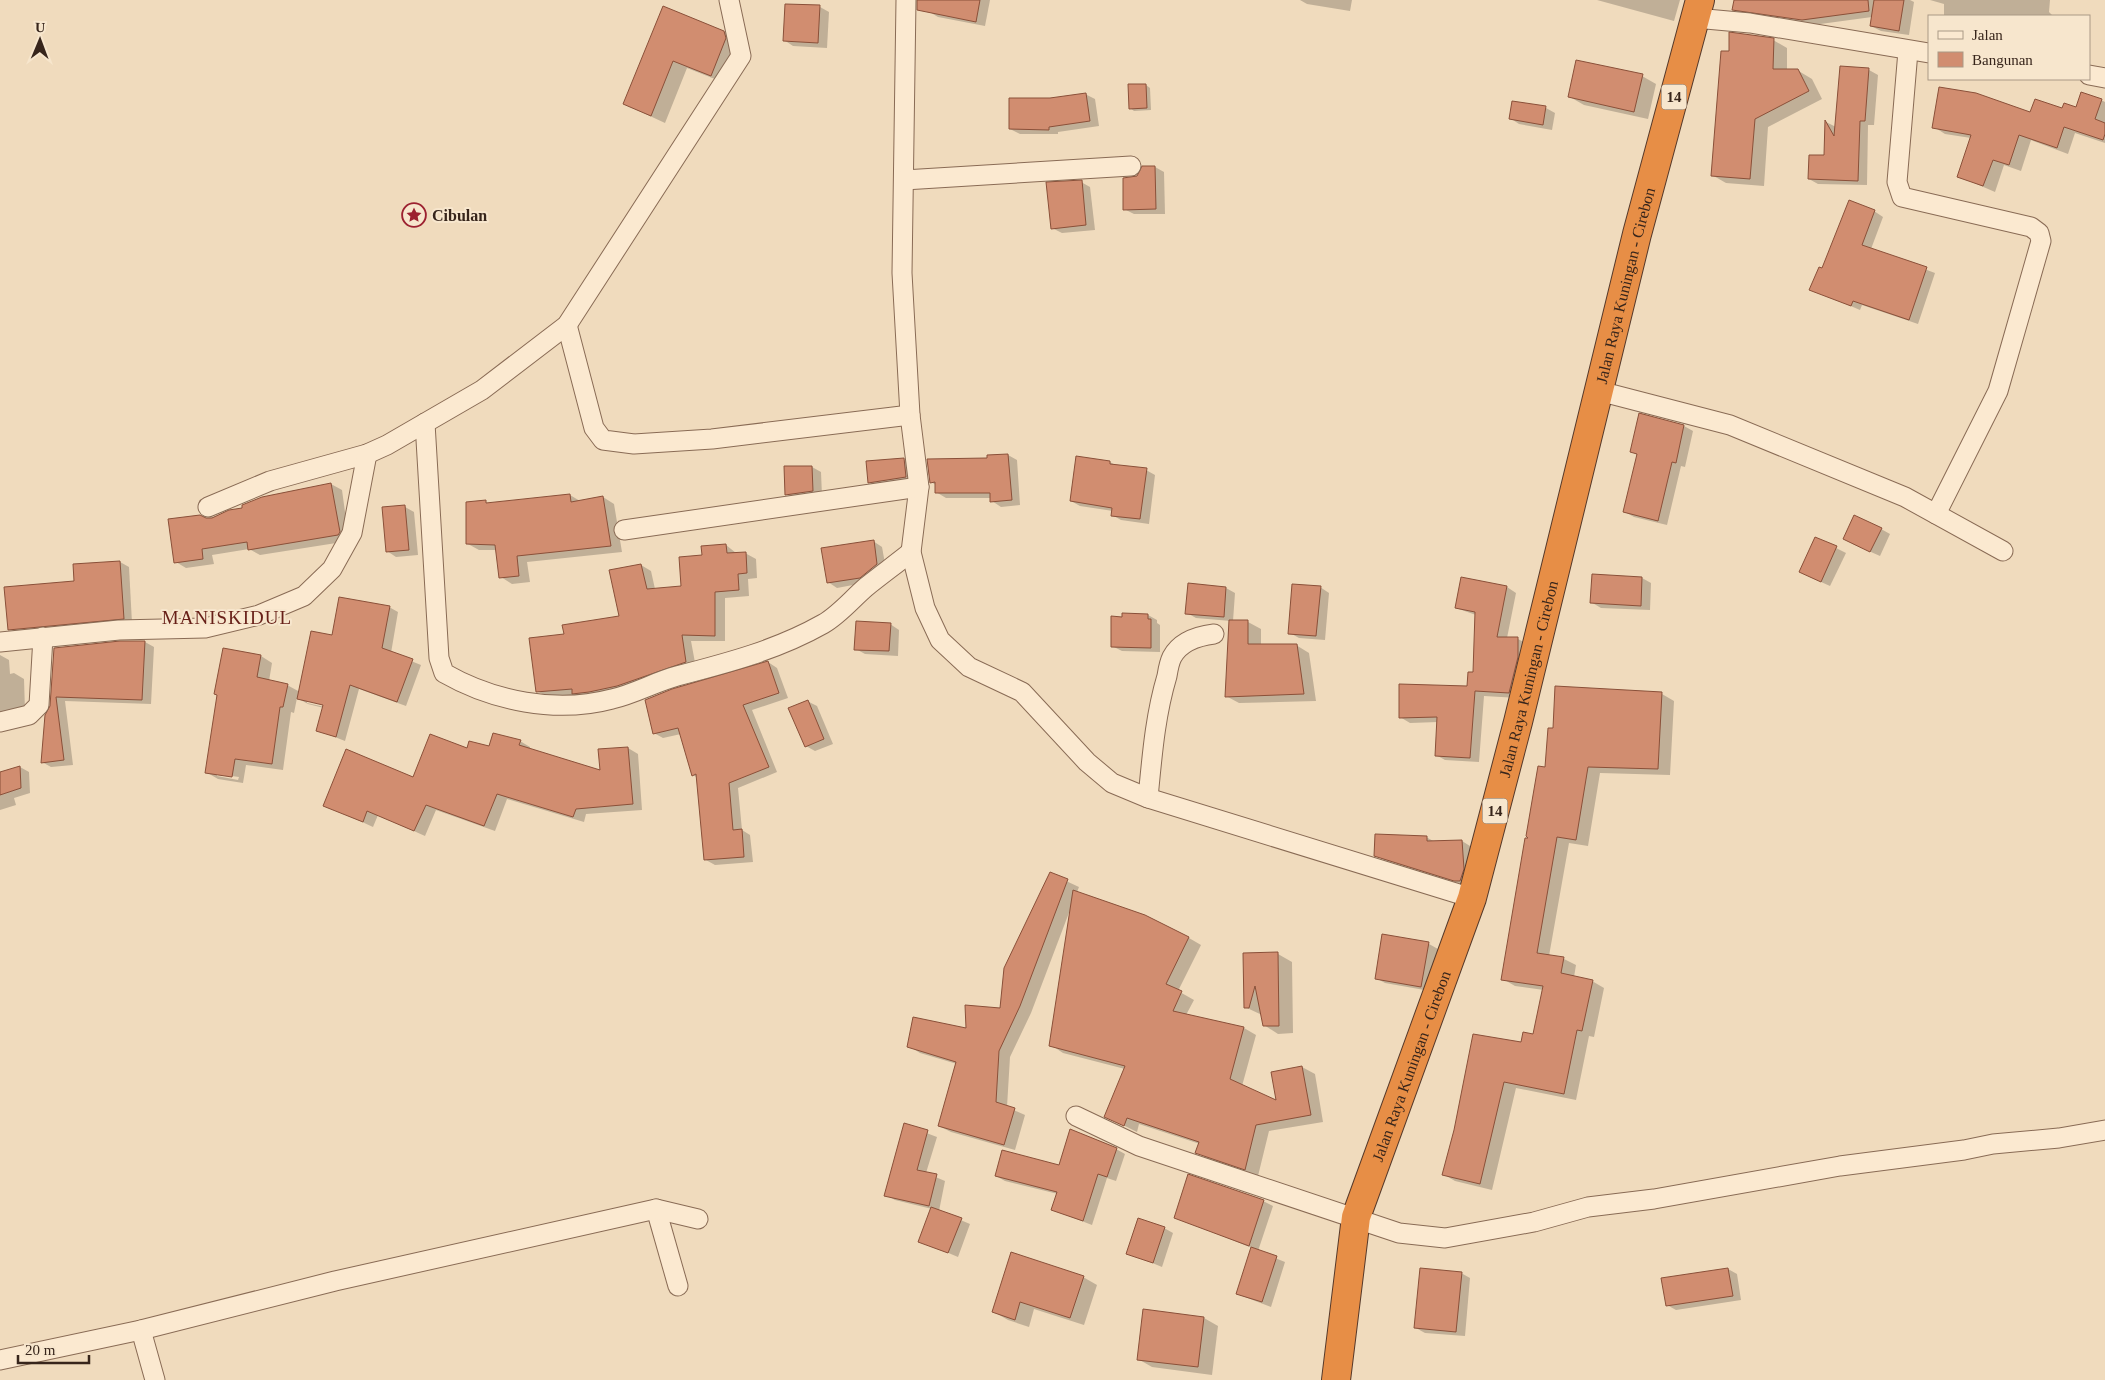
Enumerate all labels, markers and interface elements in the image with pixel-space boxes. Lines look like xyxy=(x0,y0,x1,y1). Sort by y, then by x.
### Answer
north arrow xyxy=(15,15,65,65)
legend xyxy=(1928,15,2090,80)
text: U xyxy=(35,20,45,35)
text: Jalan xyxy=(1972,27,2003,43)
text: Bangunan xyxy=(1972,52,2033,68)
road number: 14 xyxy=(1662,84,1686,110)
street label: Jalan Raya Kuningan - Cirebon xyxy=(1592,185,1658,385)
place icon: Cibulan xyxy=(401,202,427,228)
place label: Cibulan xyxy=(432,207,487,224)
street label: Jalan Raya Kuningan - Cirebon xyxy=(1495,579,1561,779)
district label: MANISKIDUL xyxy=(162,607,292,628)
road number: 14 xyxy=(1482,798,1508,824)
street label: Jalan Raya Kuningan - Cirebon xyxy=(1368,968,1453,1164)
scale bar xyxy=(18,1332,89,1364)
text: 20 m xyxy=(25,1342,56,1358)

